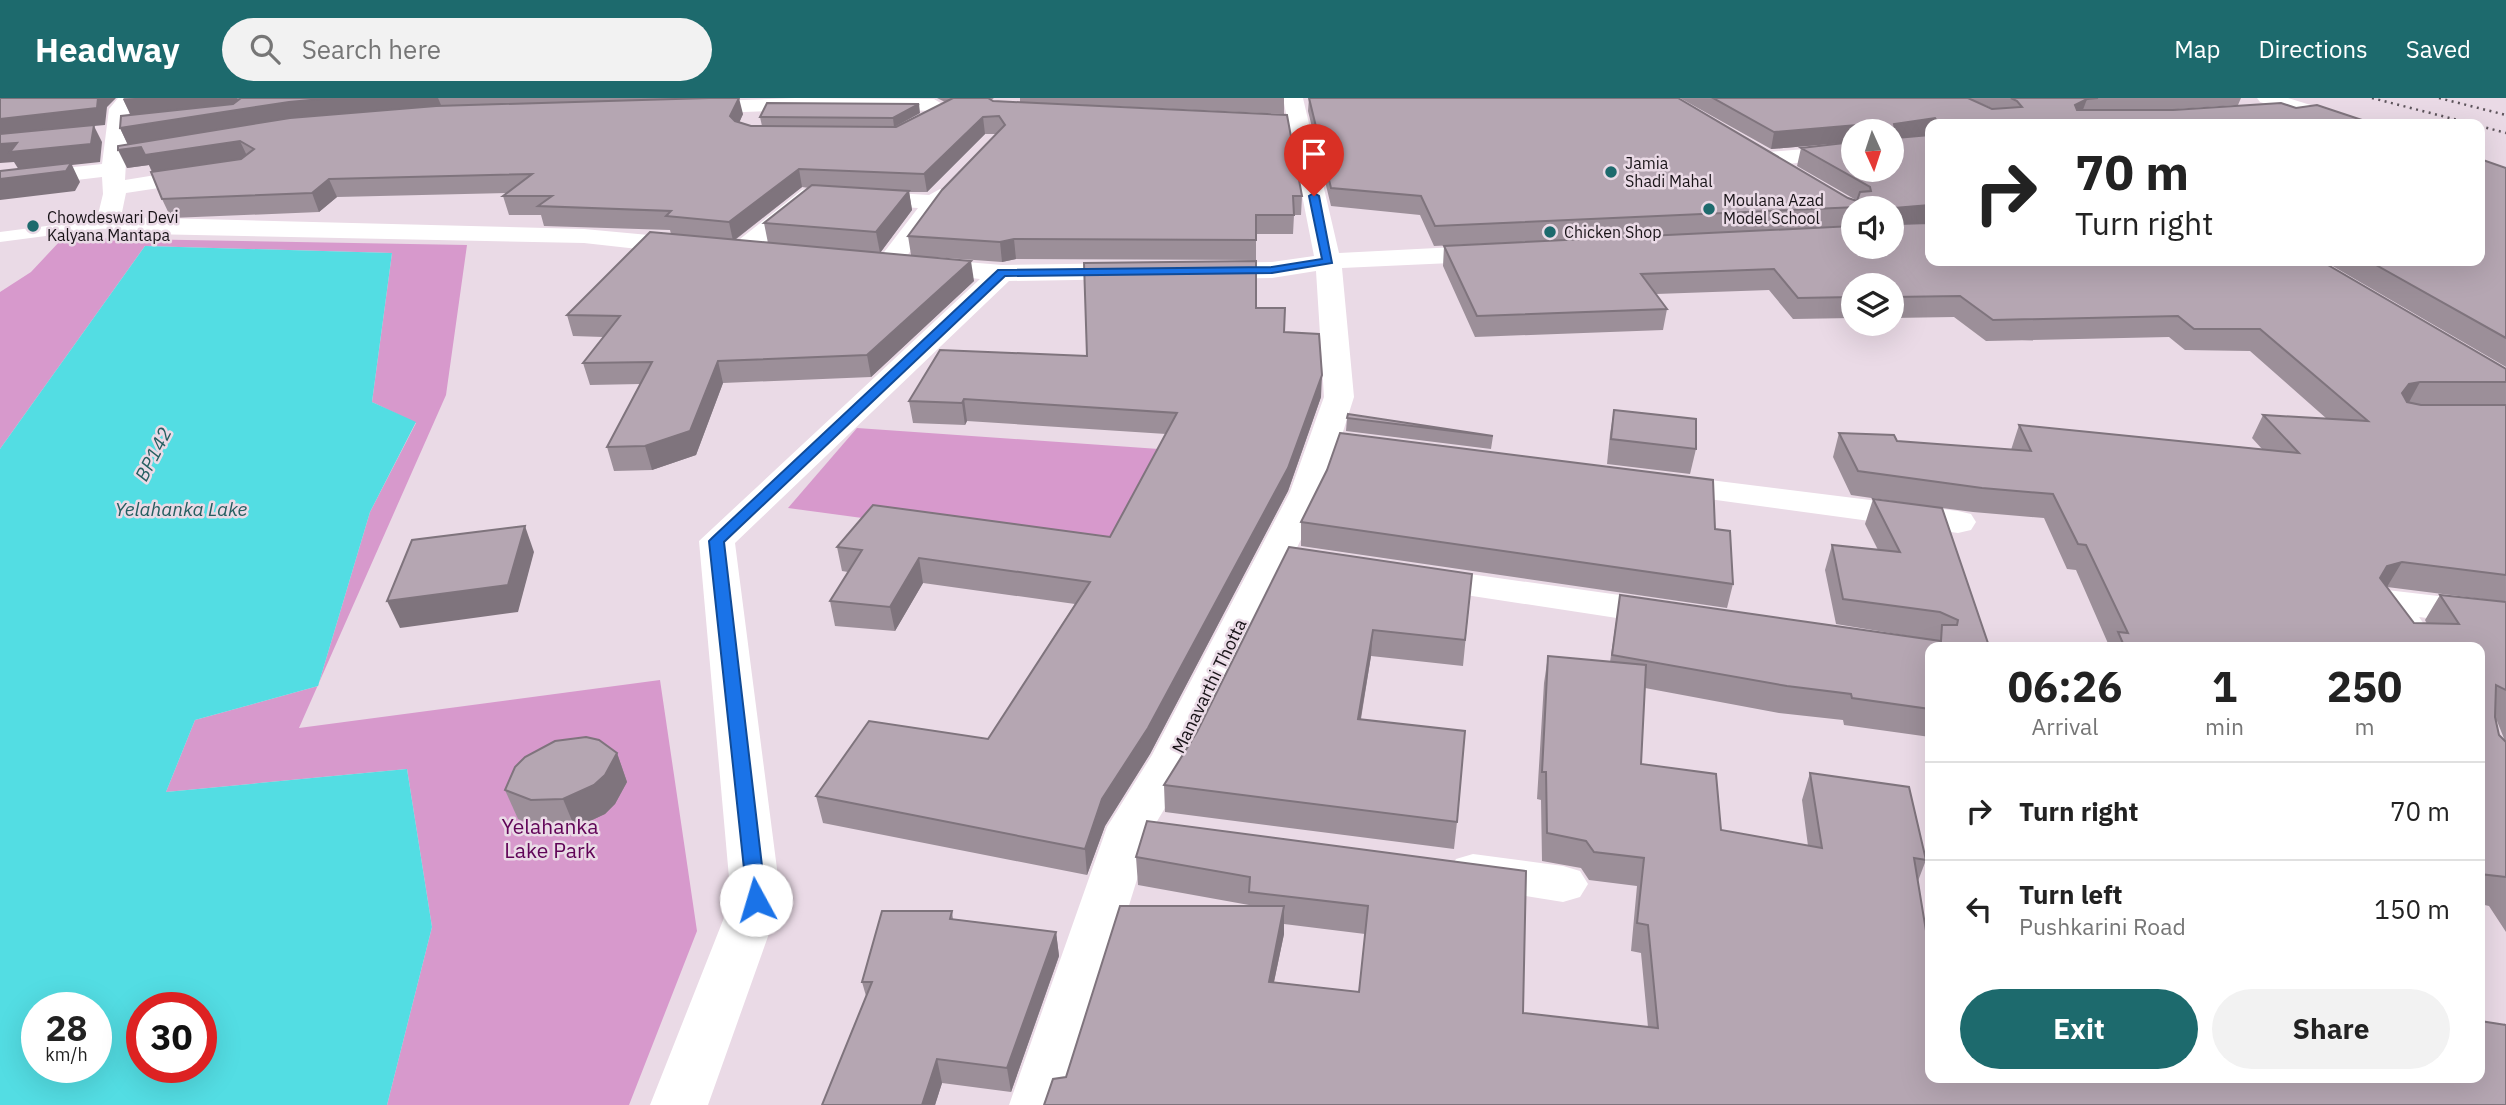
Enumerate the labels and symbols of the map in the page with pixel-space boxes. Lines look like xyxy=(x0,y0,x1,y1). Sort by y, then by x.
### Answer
north arrow xyxy=(1841,119,1904,182)
pin xyxy=(1284,124,1344,196)
place label: Jamia Shadi Mahal xyxy=(1625,153,1713,191)
marker: Jamia Shadi Mahal xyxy=(1603,164,1619,180)
place label: Moulana Azad Model School xyxy=(1723,190,1824,228)
marker: Moulana Azad Model School xyxy=(1701,201,1717,217)
place label: Chowdeswari Devi Kalyana Mantapa xyxy=(47,207,178,245)
marker: Chowdeswari Devi Kalyana Mantapa xyxy=(25,218,41,234)
place label: Chicken Shop xyxy=(1564,222,1662,242)
marker: Chicken Shop xyxy=(1542,224,1558,240)
water label: BP142 xyxy=(129,423,177,485)
water label: Yelahanka Lake xyxy=(115,497,248,521)
street label: Manavarthi Thotta xyxy=(1166,615,1252,757)
park label: Yelahanka Lake Park xyxy=(501,812,599,864)
position arrow xyxy=(719,863,793,937)
speed limit sign: 30 xyxy=(126,992,217,1083)

